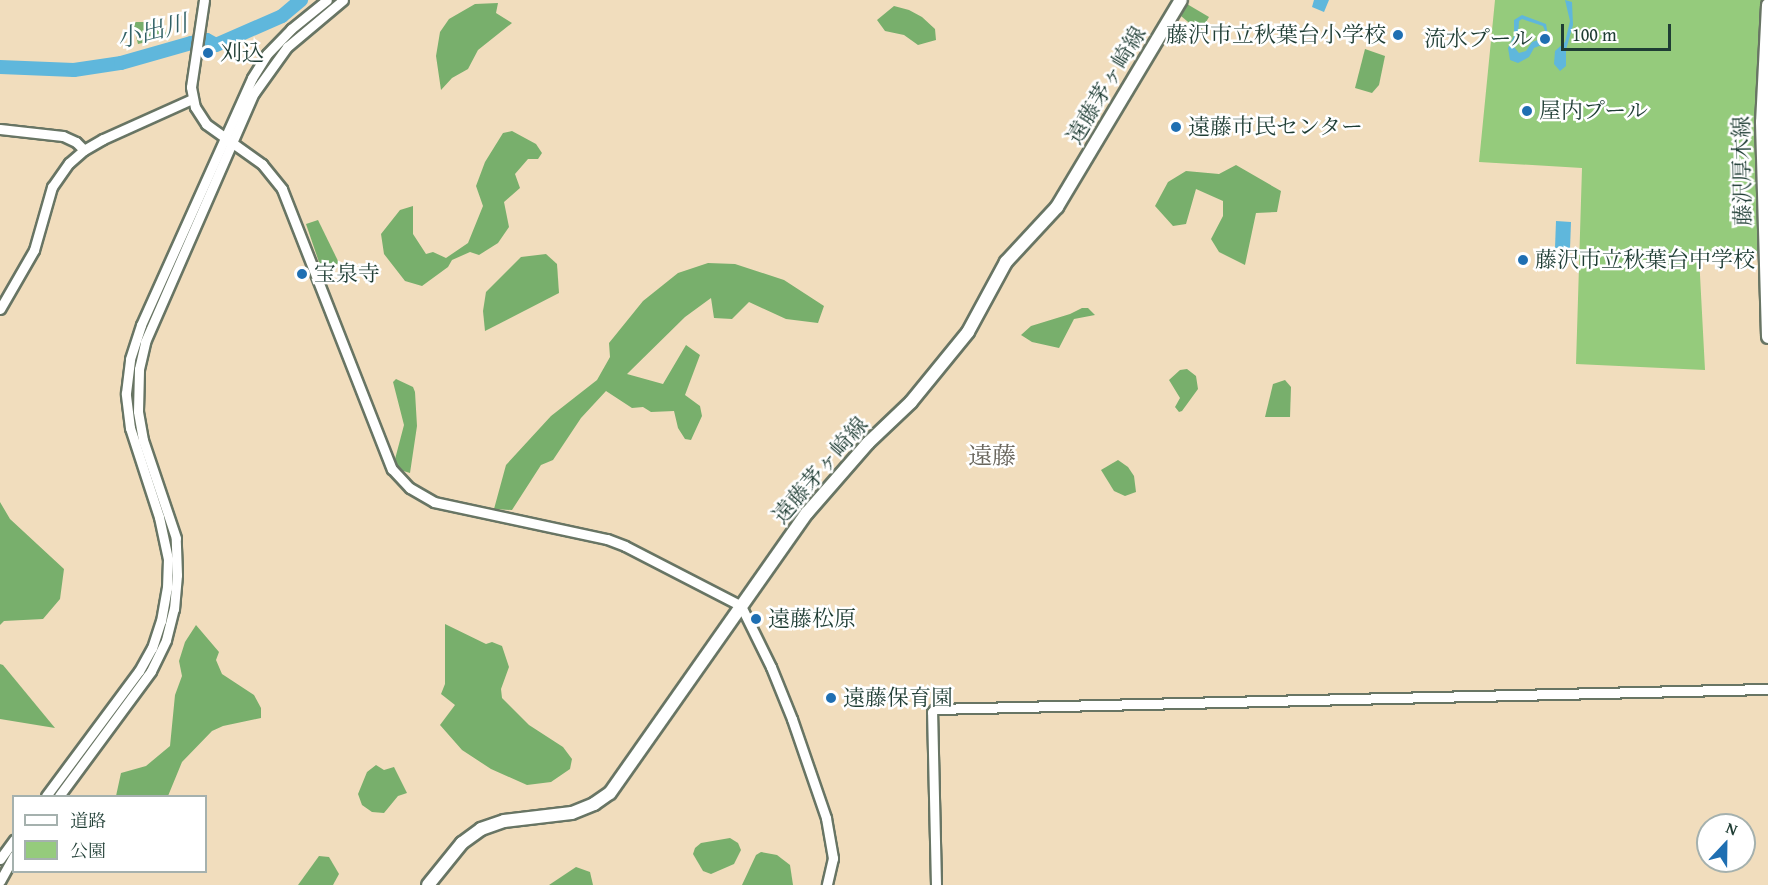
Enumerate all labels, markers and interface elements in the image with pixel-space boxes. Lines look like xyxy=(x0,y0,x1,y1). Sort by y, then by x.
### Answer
water label: 小出川 xyxy=(114,8,190,54)
scale bar xyxy=(1564,12,1674,50)
text: 100 m xyxy=(1572,21,1617,48)
street label: 遠藤茅ヶ崎線 xyxy=(1061,22,1151,148)
place label: 藤沢市立秋葉台小学校 xyxy=(1166,22,1386,48)
place label: 流水プール xyxy=(1424,26,1533,52)
marker: 藤沢市立秋葉台小学校 xyxy=(1391,28,1405,42)
marker: 流水プール xyxy=(1538,32,1552,46)
place label: 刈込 xyxy=(220,40,264,66)
marker: 刈込 xyxy=(201,46,215,60)
place label: 屋内プール xyxy=(1539,98,1648,124)
marker: 屋内プール xyxy=(1520,104,1534,118)
place label: 遠藤市民センター xyxy=(1188,114,1364,140)
street label: 藤沢厚木線 xyxy=(1728,116,1756,226)
marker: 遠藤市民センター xyxy=(1169,120,1183,134)
place label: 藤沢市立秋葉台中学校 xyxy=(1535,247,1755,273)
marker: 藤沢市立秋葉台中学校 xyxy=(1516,253,1530,267)
place label: 宝泉寺 xyxy=(314,261,380,287)
marker: 宝泉寺 xyxy=(295,267,309,281)
street label: 遠藤茅ヶ崎線 xyxy=(767,412,873,528)
district label: 遠藤 xyxy=(968,442,1016,470)
place label: 遠藤松原 xyxy=(768,606,856,632)
marker: 遠藤松原 xyxy=(749,612,763,626)
place label: 遠藤保育園 xyxy=(843,685,953,711)
marker: 遠藤保育園 xyxy=(824,691,838,705)
legend xyxy=(12,795,207,873)
text: 道路 xyxy=(70,807,106,834)
north arrow xyxy=(1696,813,1756,873)
text: N xyxy=(1723,815,1741,841)
text: 公園 xyxy=(70,837,106,864)

